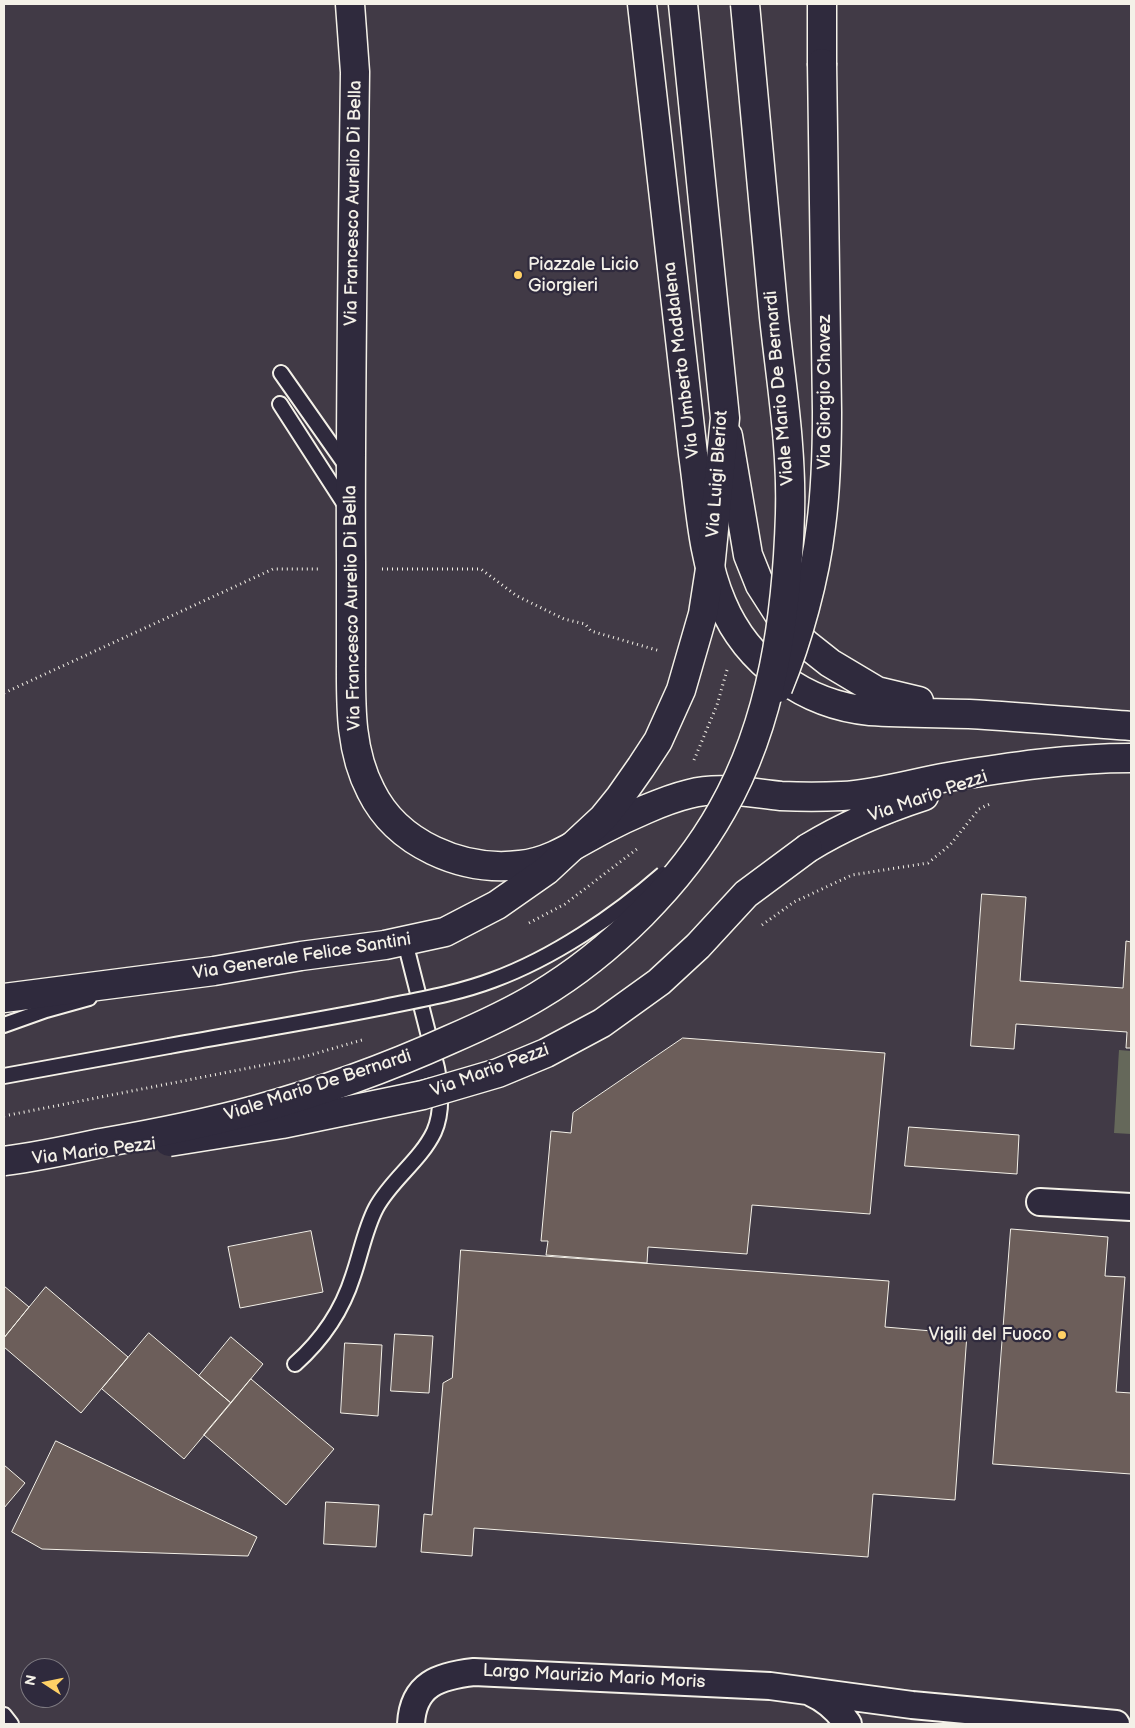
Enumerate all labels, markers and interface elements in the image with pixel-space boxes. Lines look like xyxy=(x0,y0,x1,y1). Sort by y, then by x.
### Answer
street label: Via Francesco Aurelio Di Bella xyxy=(341,80,367,326)
place label: Piazzale Licio Giorgieri xyxy=(528,254,639,296)
street label: Via Umberto Maddalena xyxy=(659,261,705,459)
marker: Piazzale Licio Giorgieri xyxy=(512,269,524,281)
street label: Viale Mario De Bernardi xyxy=(761,290,799,486)
street label: Via Giorgio Chavez xyxy=(814,315,836,469)
street label: Via Luigi Bleriot xyxy=(703,410,733,538)
street label: Via Francesco Aurelio Di Bella xyxy=(340,485,366,731)
street label: Via Mario Pezzi xyxy=(866,767,990,827)
street label: Via Generale Felice Santini xyxy=(191,929,413,985)
street label: Via Mario Pezzi xyxy=(428,1040,552,1102)
street label: Viale Mario De Bernardi xyxy=(222,1046,414,1126)
street label: Via Mario Pezzi xyxy=(31,1134,157,1170)
place label: Vigili del Fuoco xyxy=(929,1324,1052,1346)
marker: Vigili del Fuoco xyxy=(1056,1329,1068,1341)
north arrow xyxy=(20,1658,70,1708)
street label: Largo Maurizio Mario Moris xyxy=(482,1660,706,1694)
text: N xyxy=(21,1673,40,1687)

